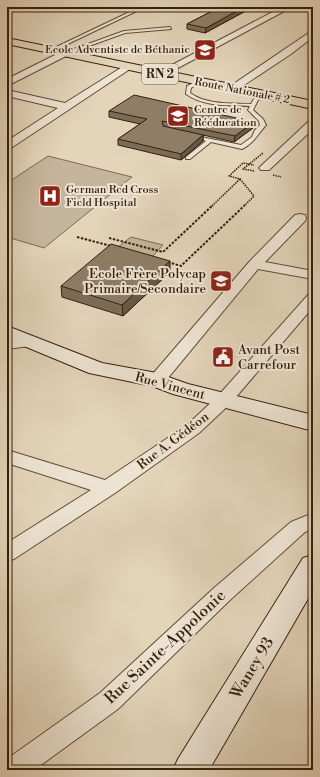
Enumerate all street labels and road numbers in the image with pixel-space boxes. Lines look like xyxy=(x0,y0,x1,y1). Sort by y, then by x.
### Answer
road number: RN 2 xyxy=(142,64,178,84)
street label: Route Nationale # 2 xyxy=(193,75,291,107)
street label: Rue Vincent xyxy=(133,369,207,403)
street label: Rue A. Gédéon xyxy=(134,409,212,473)
street label: Rue Sainte-Appolonie xyxy=(100,586,230,708)
street label: Waney 93 xyxy=(225,633,278,703)

